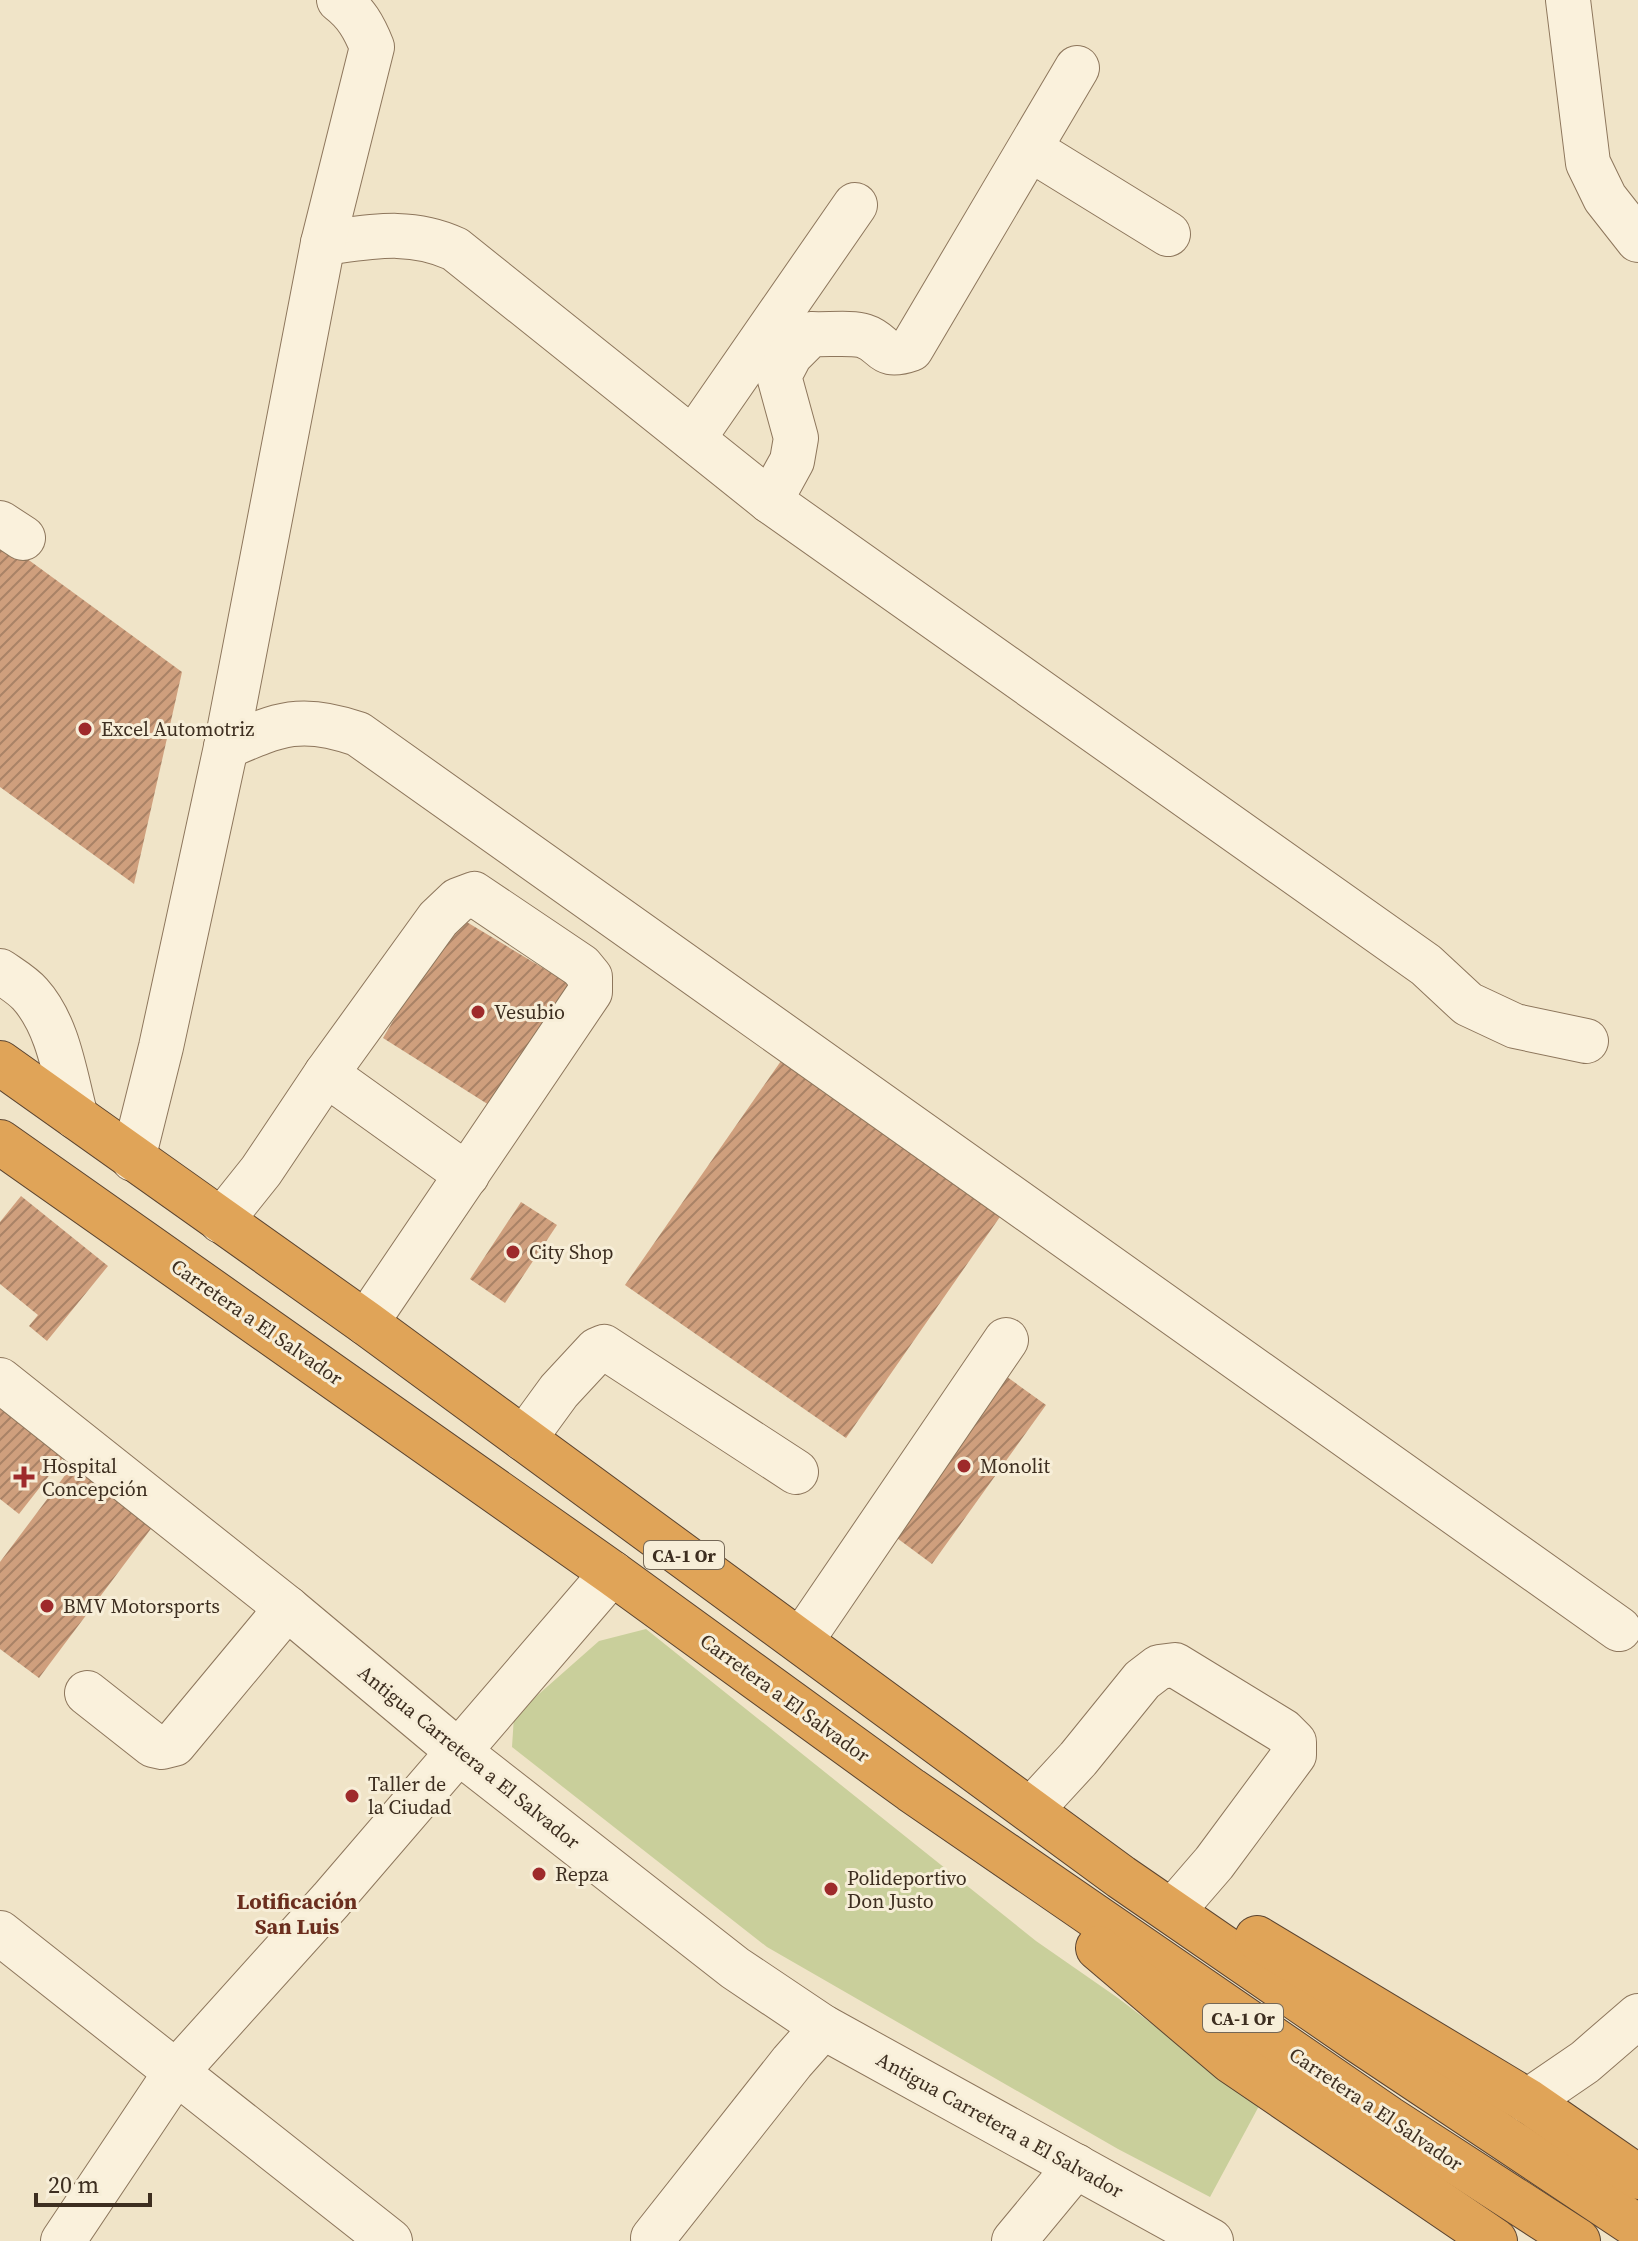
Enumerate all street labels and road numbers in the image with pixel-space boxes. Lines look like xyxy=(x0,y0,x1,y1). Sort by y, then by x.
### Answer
street label: Carretera a El Salvador xyxy=(165,1252,349,1392)
road number: CA-1 Or xyxy=(644,1541,724,1569)
street label: Carretera a El Salvador xyxy=(694,1627,876,1770)
street label: Antigua Carretera a El Salvador xyxy=(352,1658,586,1856)
road number: CA-1 Or xyxy=(1203,2004,1283,2032)
street label: Carretera a El Salvador xyxy=(1284,2040,1469,2178)
street label: Antigua Carretera a El Salvador xyxy=(871,2045,1129,2205)

